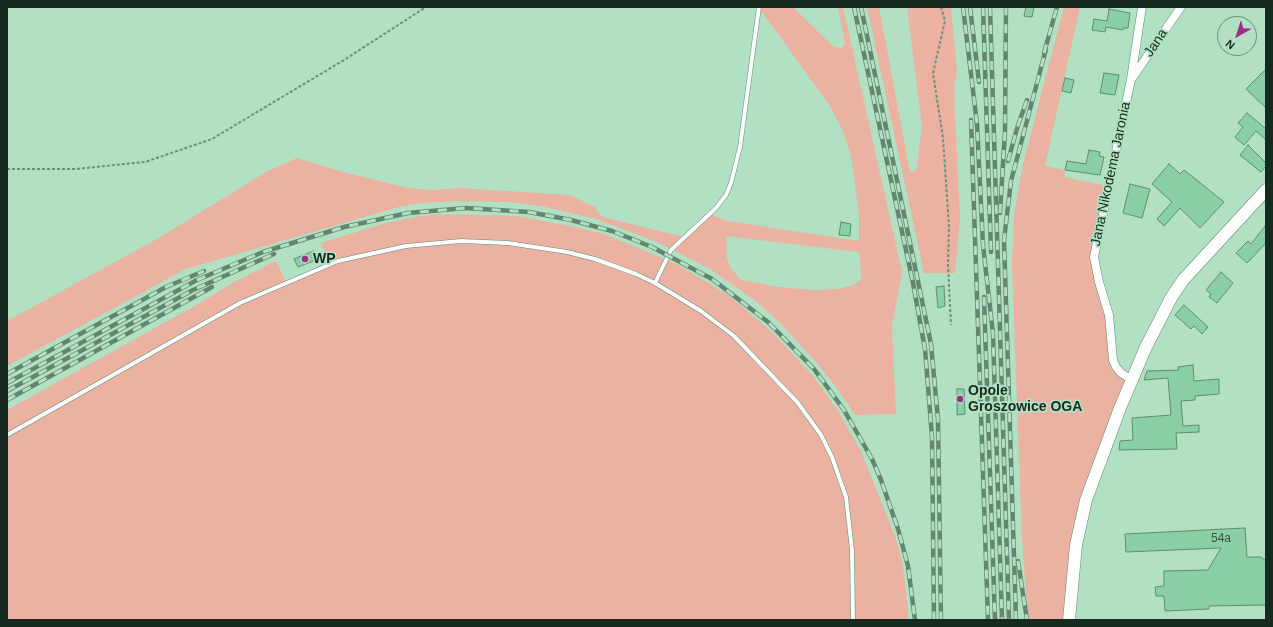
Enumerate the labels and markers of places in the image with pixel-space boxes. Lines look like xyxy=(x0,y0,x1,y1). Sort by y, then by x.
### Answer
place label: WP xyxy=(313,251,336,267)
marker: WP xyxy=(300,254,310,264)
place label: Opole Groszowice OGA xyxy=(968,383,1082,416)
marker: Opole Groszowice OGA xyxy=(955,394,965,404)

